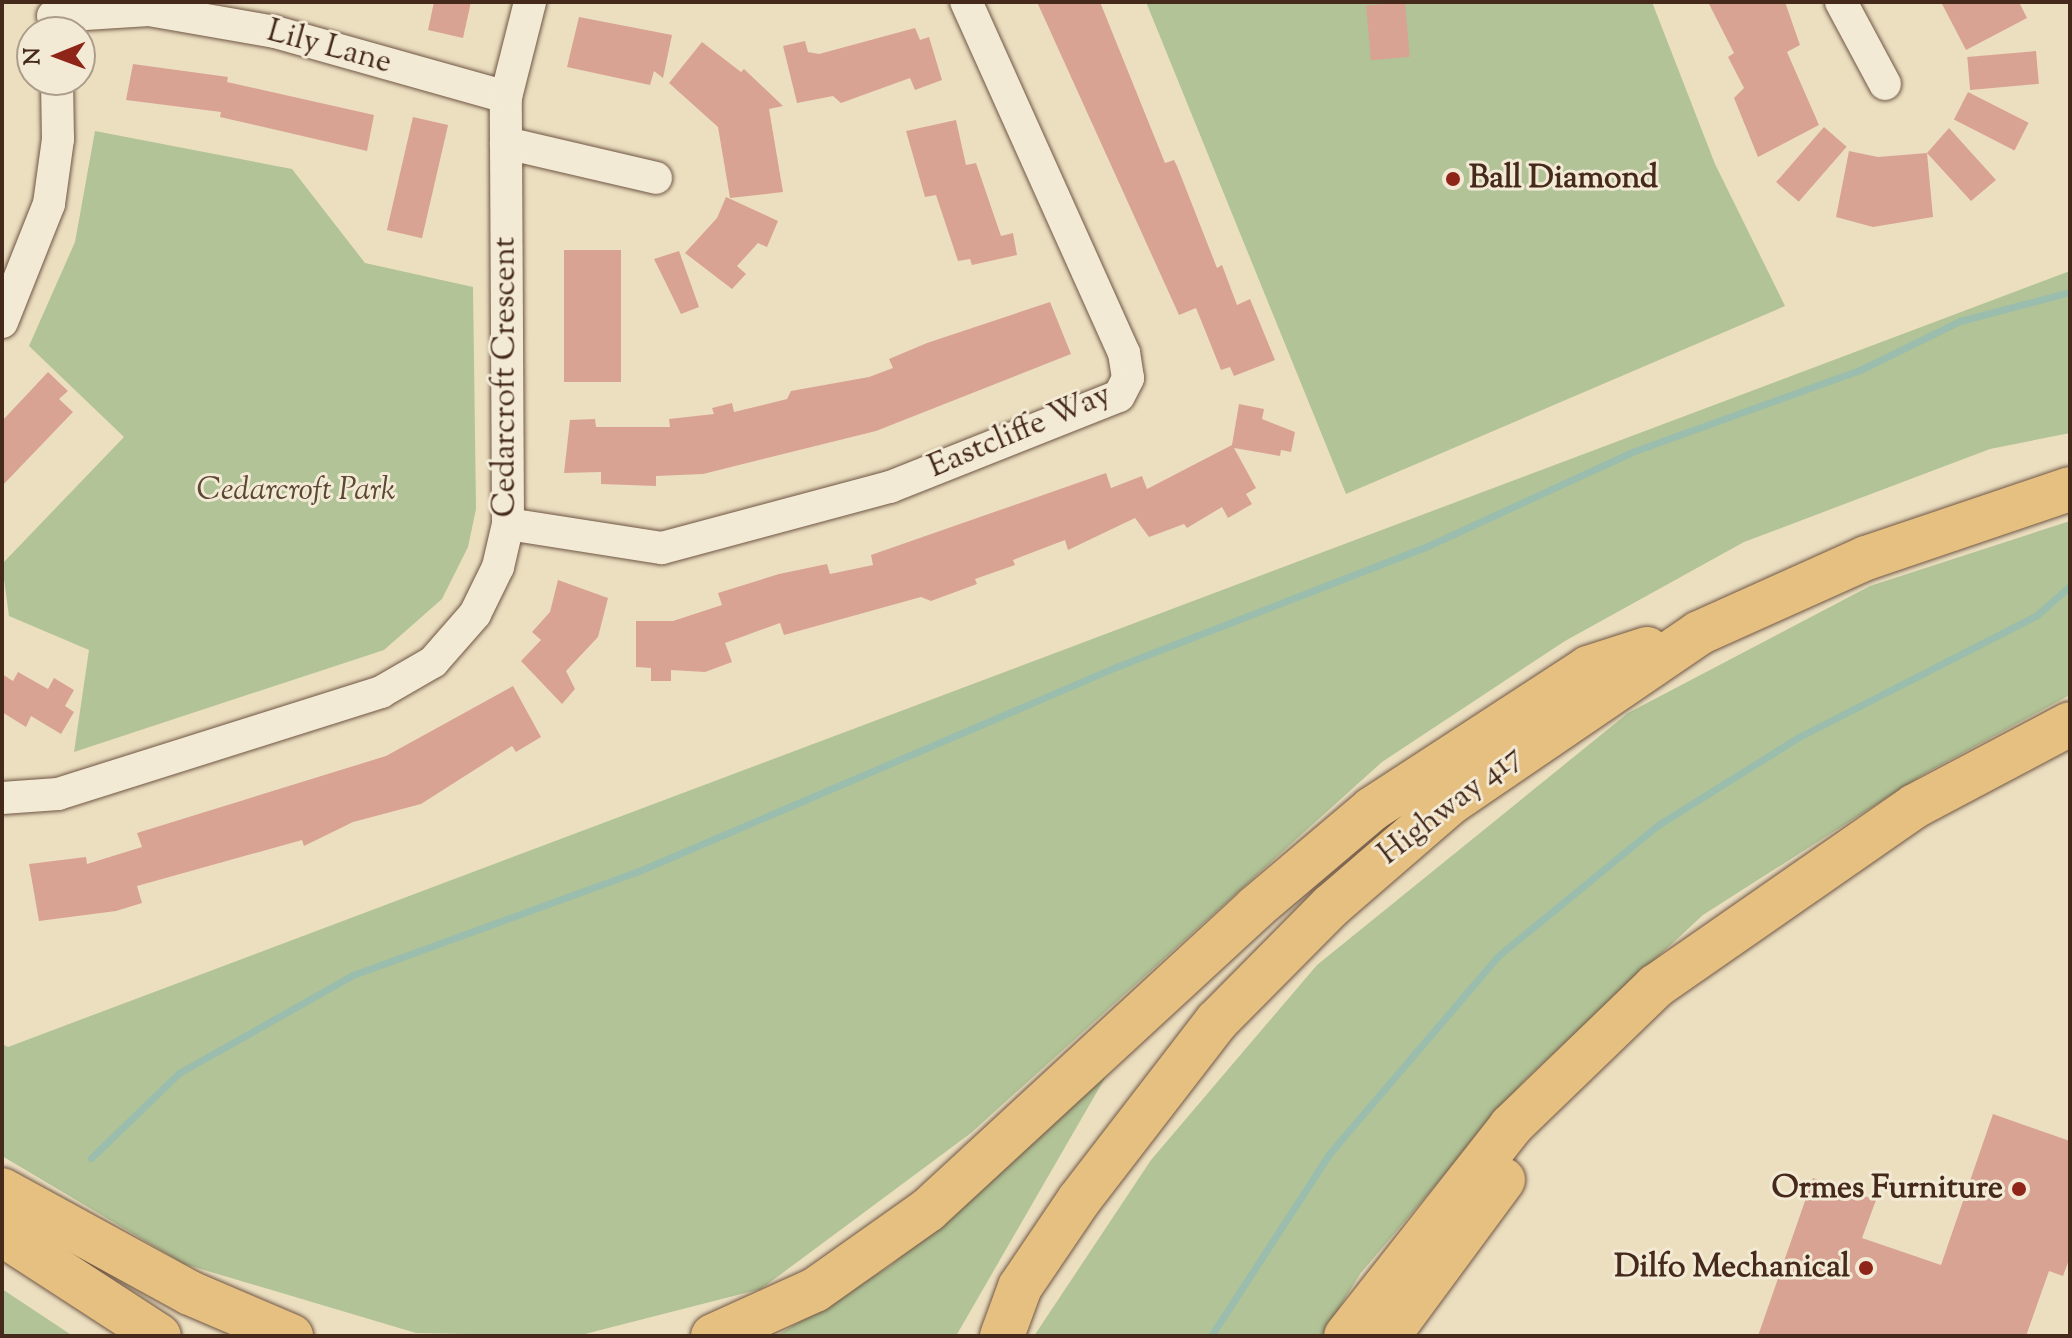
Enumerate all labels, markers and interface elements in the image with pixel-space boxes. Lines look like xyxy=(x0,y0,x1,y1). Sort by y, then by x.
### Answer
street label: Lily Lane xyxy=(263,13,395,83)
north arrow xyxy=(16,16,96,96)
text: N xyxy=(18,47,50,65)
place label: Ball Diamond xyxy=(1469,160,1658,198)
marker: Ball Diamond xyxy=(1444,170,1462,188)
street label: Cedarcroft Crescent xyxy=(487,237,525,517)
street label: Eastcliffe Way xyxy=(923,376,1117,488)
park label: Cedarcroft Park xyxy=(197,472,395,510)
street label: Highway 417 xyxy=(1371,738,1531,874)
place label: Ormes Furniture xyxy=(1771,1170,2003,1208)
marker: Ormes Furniture xyxy=(2010,1180,2028,1198)
place label: Dilfo Mechanical xyxy=(1614,1249,1850,1287)
marker: Dilfo Mechanical xyxy=(1857,1259,1875,1277)

